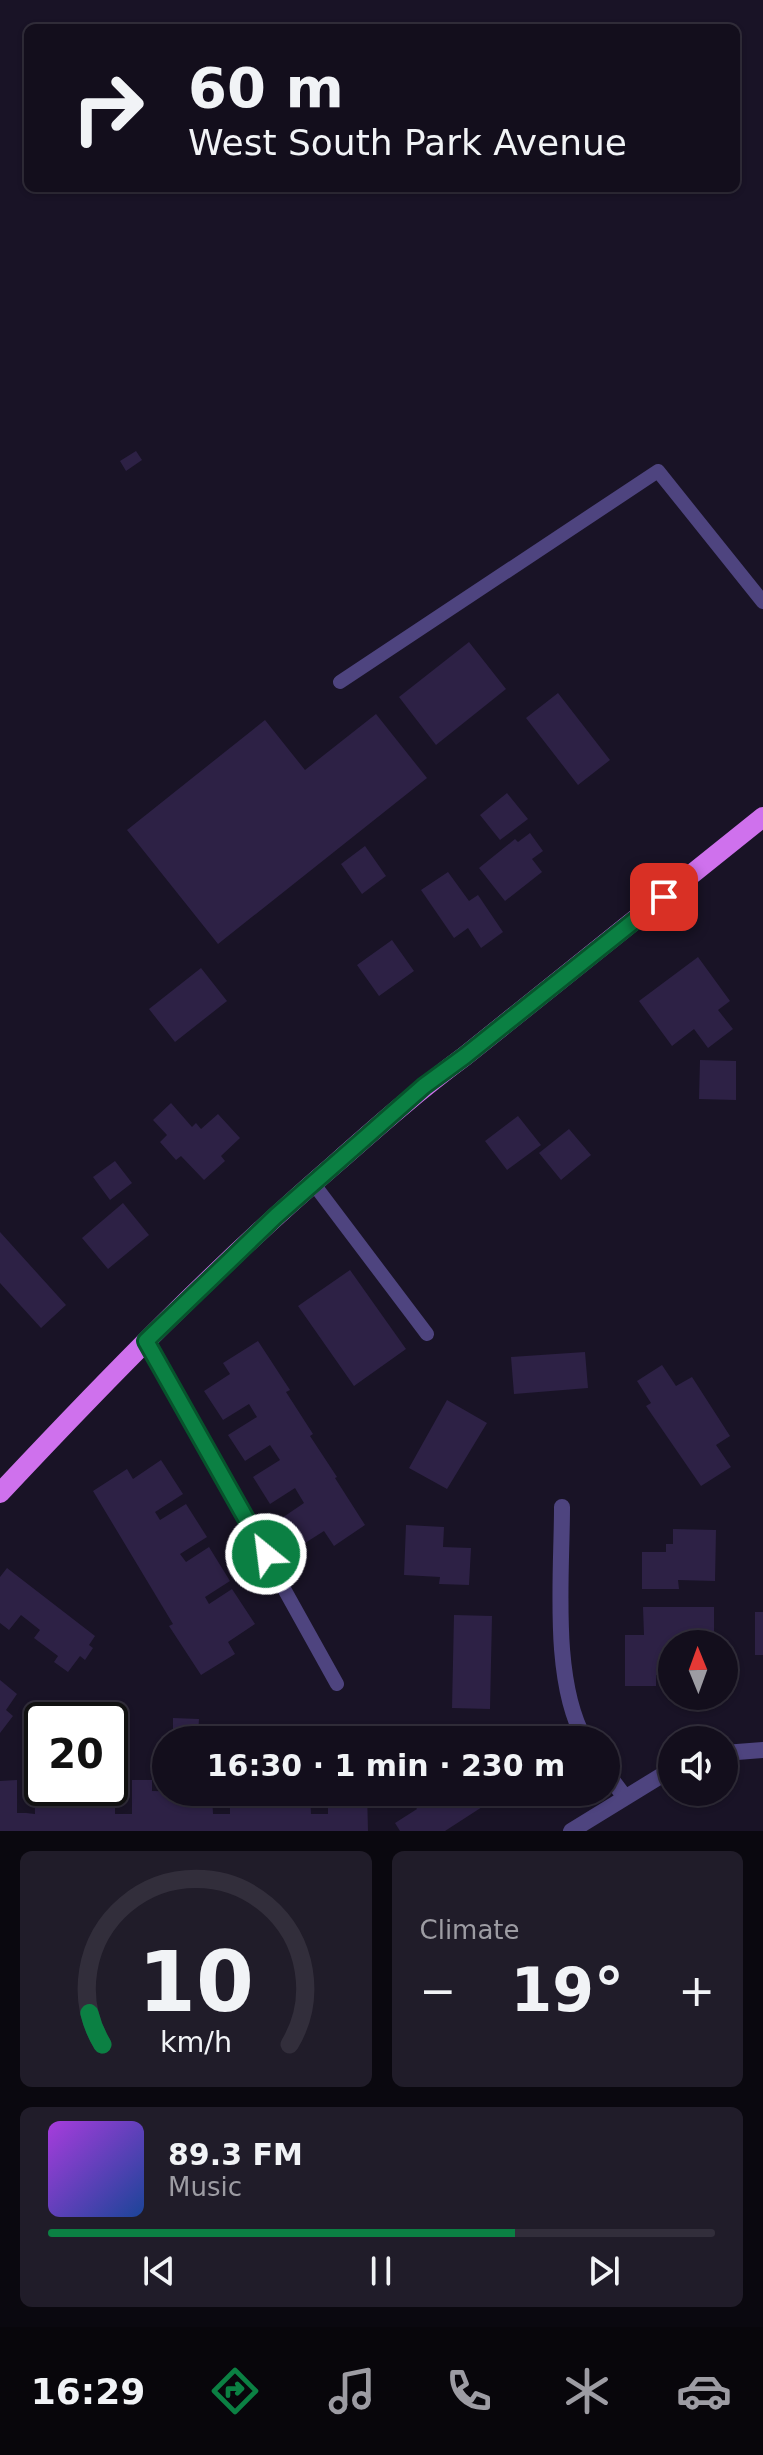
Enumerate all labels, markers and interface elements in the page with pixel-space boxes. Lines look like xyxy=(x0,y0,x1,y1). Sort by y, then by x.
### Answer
text: 60 m xyxy=(188,55,344,120)
icon: right xyxy=(56,56,160,160)
text: West South Park Avenue xyxy=(188,122,627,163)
pin xyxy=(630,863,698,931)
icon: arrive xyxy=(642,875,686,919)
position arrow xyxy=(224,1512,308,1596)
north arrow xyxy=(658,1630,738,1710)
map controls xyxy=(658,1630,738,1806)
speed limit sign: 20 xyxy=(24,1702,128,1806)
button: sound xyxy=(658,1726,738,1806)
text: 16:30 · 1 min · 230 m xyxy=(207,1748,565,1783)
text: Climate xyxy=(420,1915,520,1945)
text: 10 xyxy=(138,1934,254,2031)
text: 19° xyxy=(511,1955,624,2025)
text: − xyxy=(420,1965,456,2016)
text: + xyxy=(678,1965,715,2016)
text: km/h xyxy=(160,2025,232,2059)
text: 89.3 FM xyxy=(168,2137,303,2172)
text: Music xyxy=(168,2172,242,2202)
icon: previous xyxy=(137,2249,181,2293)
icon: pause xyxy=(359,2249,403,2293)
icon: next xyxy=(582,2249,626,2293)
icon: directions xyxy=(207,2363,263,2419)
icon: music xyxy=(324,2363,380,2419)
icon: phone xyxy=(441,2363,497,2419)
icon: climate xyxy=(559,2363,615,2419)
icon: car xyxy=(676,2363,732,2419)
text: 16:29 xyxy=(31,2371,145,2412)

